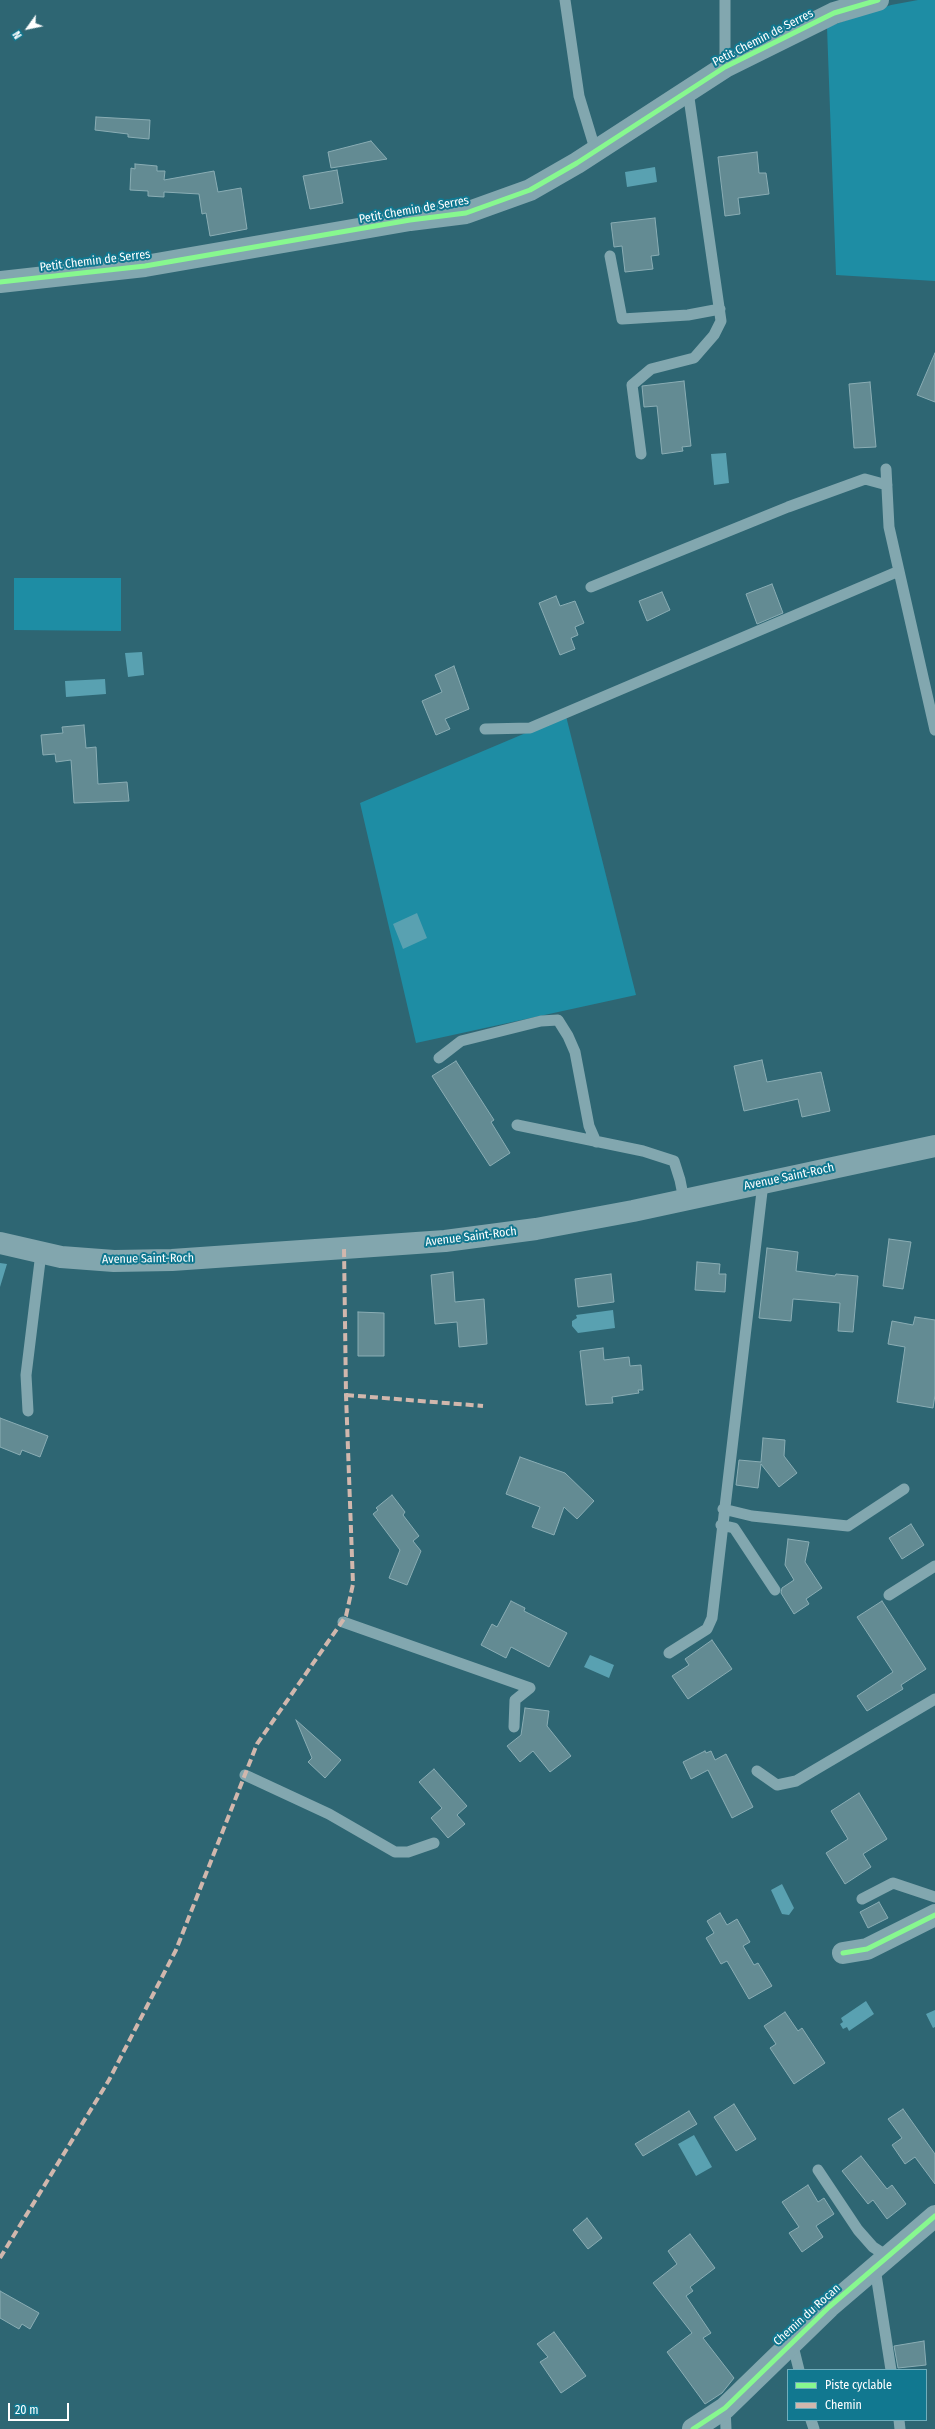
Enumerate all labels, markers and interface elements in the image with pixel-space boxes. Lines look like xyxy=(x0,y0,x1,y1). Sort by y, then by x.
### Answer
street label: Petit Chemin de Serres xyxy=(710,6,816,70)
north arrow xyxy=(8,8,48,48)
text: N xyxy=(10,29,25,41)
street label: Petit Chemin de Serres xyxy=(358,193,470,227)
street label: Petit Chemin de Serres xyxy=(39,247,151,275)
street label: Avenue Saint-Roch xyxy=(742,1160,836,1194)
street label: Avenue Saint-Roch xyxy=(424,1224,518,1250)
street label: Avenue Saint-Roch xyxy=(102,1251,194,1267)
street label: Chemin du Rocan xyxy=(771,2281,843,2349)
legend xyxy=(787,2369,927,2421)
text: Piste cyclable xyxy=(825,2378,892,2392)
scale bar xyxy=(10,2395,71,2421)
text: Chemin xyxy=(825,2398,862,2412)
text: 20 m xyxy=(15,2403,39,2417)

